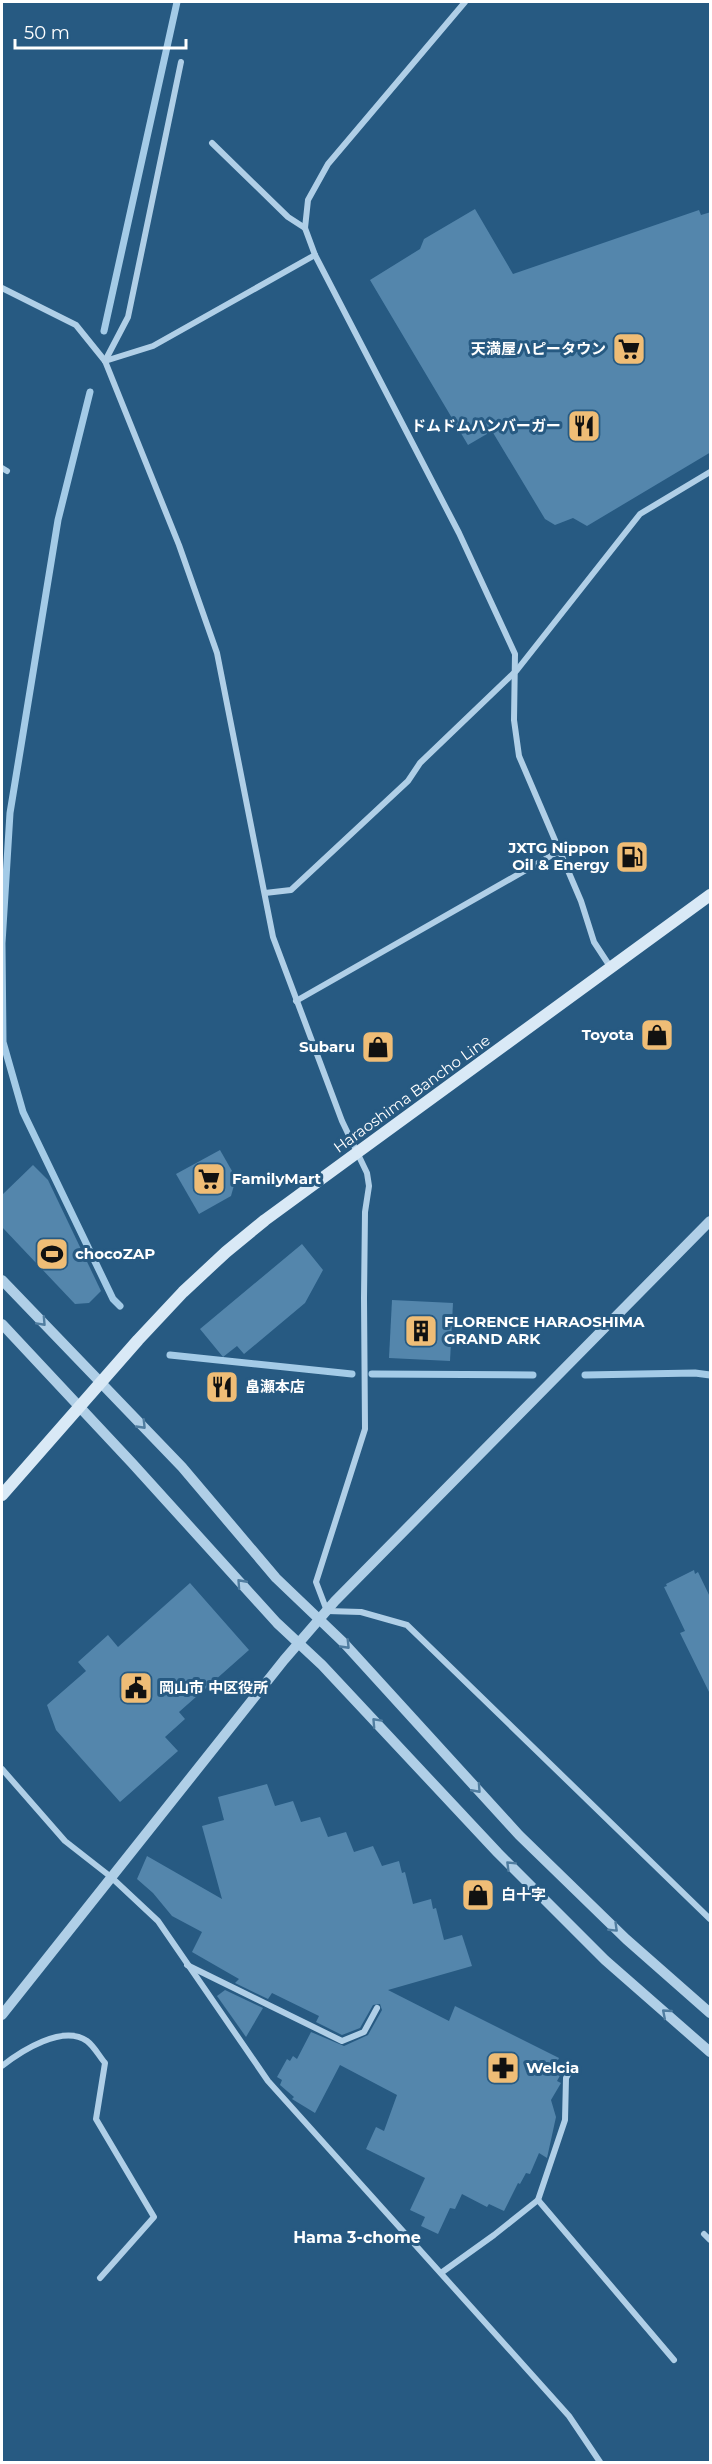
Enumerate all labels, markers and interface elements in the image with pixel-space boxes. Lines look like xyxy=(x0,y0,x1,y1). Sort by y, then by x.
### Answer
scale bar xyxy=(15,12,186,50)
text: 50 m xyxy=(24,22,70,44)
supermarket icon: 天満屋ハピータウン xyxy=(611,331,647,367)
place label: 天満屋ハピータウン xyxy=(471,339,606,358)
restaurant icon: ドムドムハンバーガー xyxy=(566,408,602,444)
place label: ドムドムハンバーガー xyxy=(411,416,561,435)
place label: JXTG Nippon Oil & Energy xyxy=(507,838,610,874)
fuel station icon: JXTG Nippon Oil & Energy xyxy=(614,839,650,875)
shop icon: Toyota xyxy=(639,1017,675,1053)
place label: Toyota xyxy=(582,1025,634,1044)
shop icon: Subaru xyxy=(360,1029,396,1065)
street label: Haraoshima Bancho Line xyxy=(330,1030,494,1157)
place label: Subaru xyxy=(299,1037,355,1056)
supermarket icon: FamilyMart xyxy=(191,1161,227,1197)
place label: FamilyMart xyxy=(232,1169,322,1188)
sports icon: chocoZAP xyxy=(34,1236,70,1272)
place label: chocoZAP xyxy=(75,1244,155,1263)
place label: FLORENCE HARAOSHIMA GRAND ARK xyxy=(444,1312,645,1348)
building icon: FLORENCE HARAOSHIMA GRAND ARK xyxy=(403,1313,439,1349)
one-way arrow xyxy=(34,1315,45,1326)
restaurant icon: 畠瀬本店 xyxy=(204,1369,240,1405)
place label: 畠瀬本店 xyxy=(245,1377,305,1396)
one-way arrow xyxy=(135,1419,146,1429)
one-way arrow xyxy=(237,1579,248,1590)
one-way arrow xyxy=(338,1638,349,1649)
public building icon: 岡山市 中区役所 xyxy=(118,1670,154,1706)
place label: 岡山市 中区役所 xyxy=(159,1678,268,1697)
one-way arrow xyxy=(372,1719,383,1729)
one-way arrow xyxy=(470,1782,481,1793)
one-way arrow xyxy=(506,1861,517,1872)
shop icon: 白十字 xyxy=(460,1877,496,1913)
place label: 白十字 xyxy=(501,1885,546,1904)
one-way arrow xyxy=(608,1921,618,1932)
one-way arrow xyxy=(663,2009,673,2020)
pharmacy icon: Welcia xyxy=(485,2050,521,2086)
place label: Welcia xyxy=(526,2058,579,2077)
district label: Hama 3-chome xyxy=(293,2228,421,2247)

